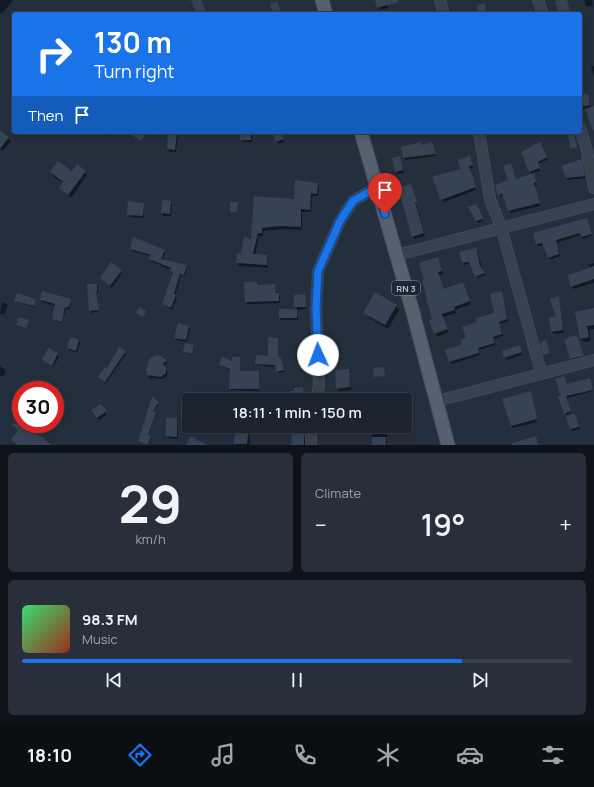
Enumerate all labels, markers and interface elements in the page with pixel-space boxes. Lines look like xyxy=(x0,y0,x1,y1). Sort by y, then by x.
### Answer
text: 130 m xyxy=(94,23,172,61)
icon: right xyxy=(28,28,80,80)
text: Turn right xyxy=(94,59,175,83)
icon: arrive xyxy=(71,104,93,126)
text: Then xyxy=(28,105,63,126)
pin xyxy=(368,173,402,214)
icon: arrive xyxy=(374,179,396,201)
road number: RN 3 xyxy=(392,281,420,295)
position arrow xyxy=(297,334,339,376)
speed limit sign: 30 xyxy=(12,381,64,433)
text: 18:11 · 1 min · 150 m xyxy=(232,402,362,423)
text: 29 xyxy=(119,468,182,539)
text: Climate xyxy=(315,484,361,502)
text: 19° xyxy=(421,504,466,545)
text: − xyxy=(315,510,327,540)
text: + xyxy=(559,510,572,540)
text: km/h xyxy=(135,530,166,548)
text: 98.3 FM xyxy=(82,609,137,630)
text: Music xyxy=(82,630,118,648)
icon: previous xyxy=(103,669,125,691)
icon: pause xyxy=(286,669,308,691)
icon: next xyxy=(469,669,491,691)
icon: directions xyxy=(126,741,154,769)
icon: music xyxy=(209,741,237,769)
icon: phone xyxy=(291,741,319,769)
icon: climate xyxy=(374,741,402,769)
icon: car xyxy=(456,741,484,769)
icon: filters xyxy=(539,741,567,769)
text: 18:10 xyxy=(27,743,72,767)

